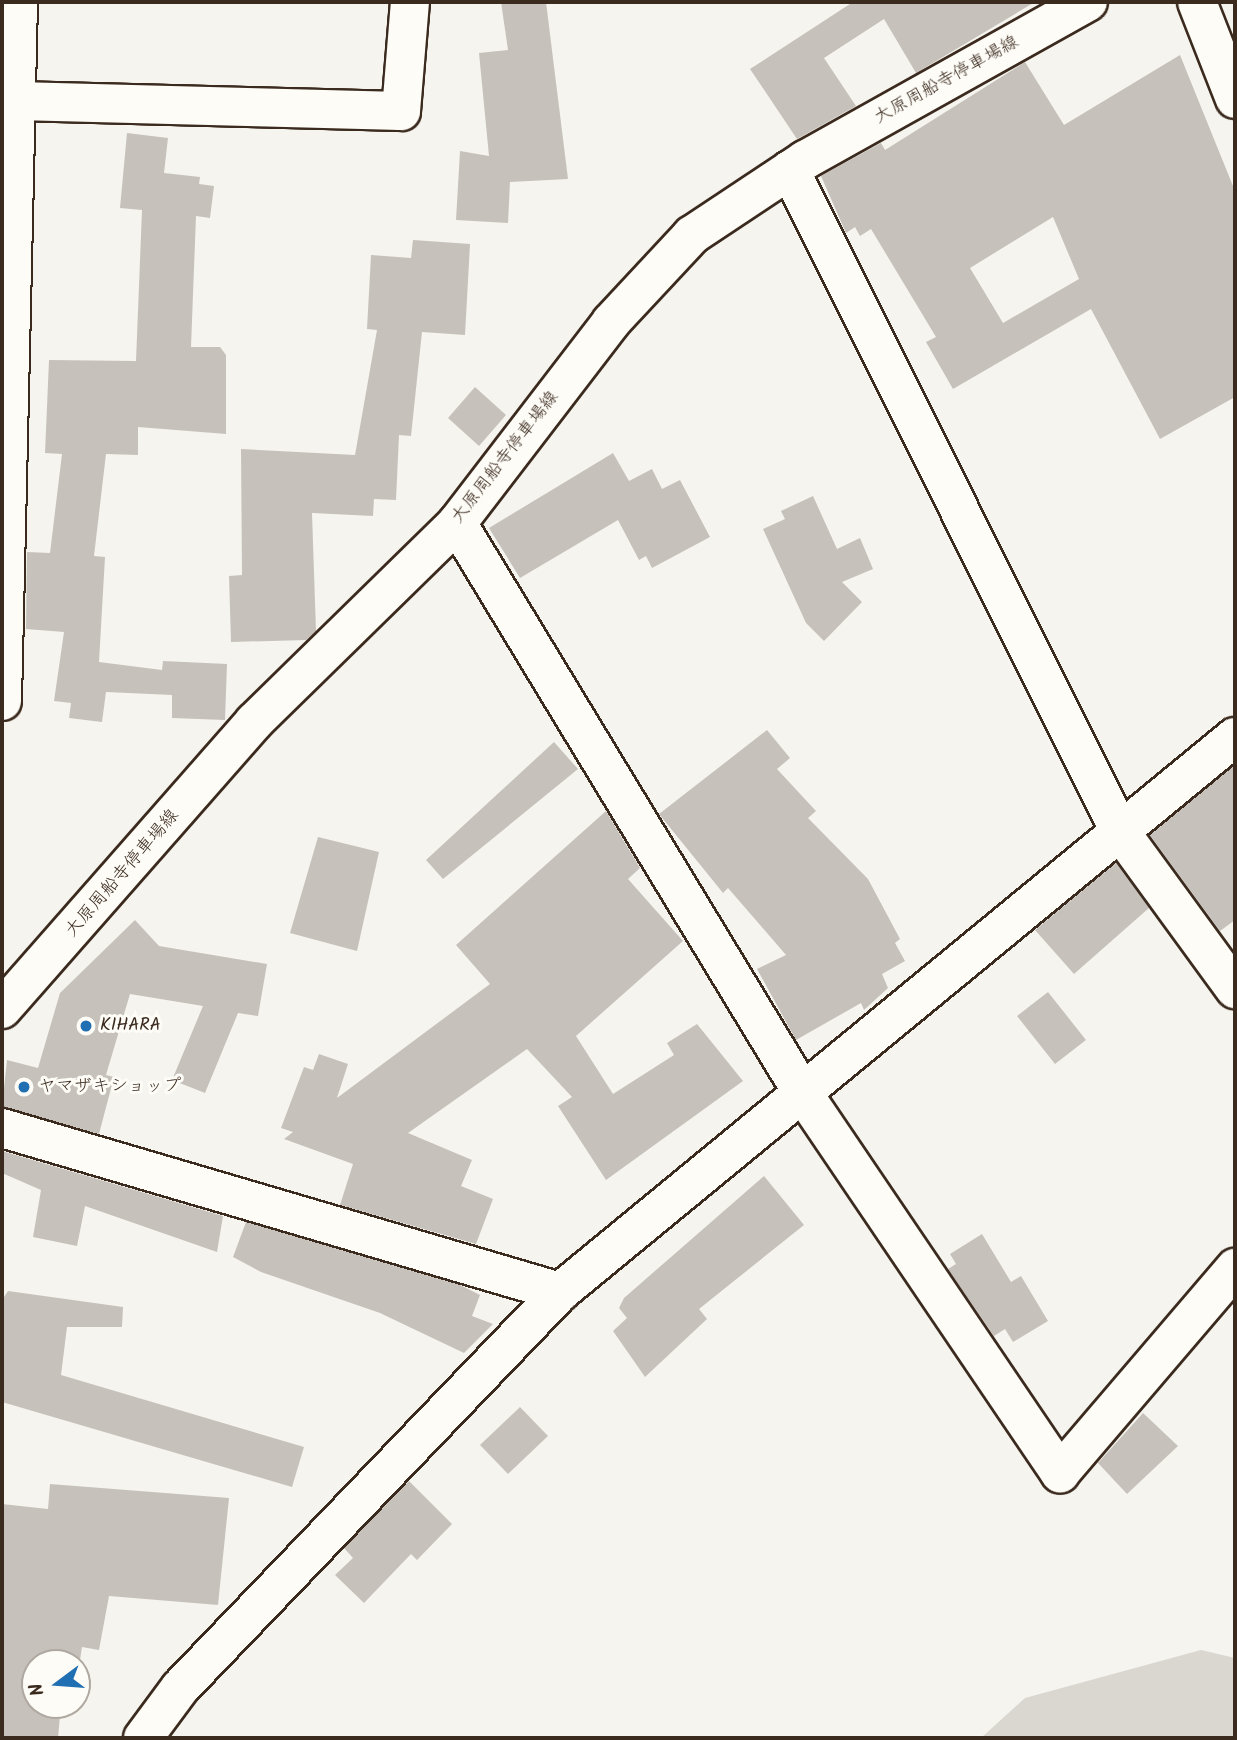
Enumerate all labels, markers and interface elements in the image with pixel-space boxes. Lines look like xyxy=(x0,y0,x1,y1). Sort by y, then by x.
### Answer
street label: 大原周船寺停車場線 xyxy=(871,32,1023,130)
street label: 大原周船寺停車場線 xyxy=(448,388,564,528)
street label: 大原周船寺停車場線 xyxy=(62,806,184,942)
place label: KIHARA xyxy=(100,1015,161,1037)
marker: KIHARA xyxy=(78,1018,94,1034)
place label: ヤマザキショップ xyxy=(38,1076,182,1098)
marker: ヤマザキショップ xyxy=(16,1079,32,1095)
north arrow xyxy=(21,1649,91,1719)
text: N xyxy=(22,1679,54,1699)

